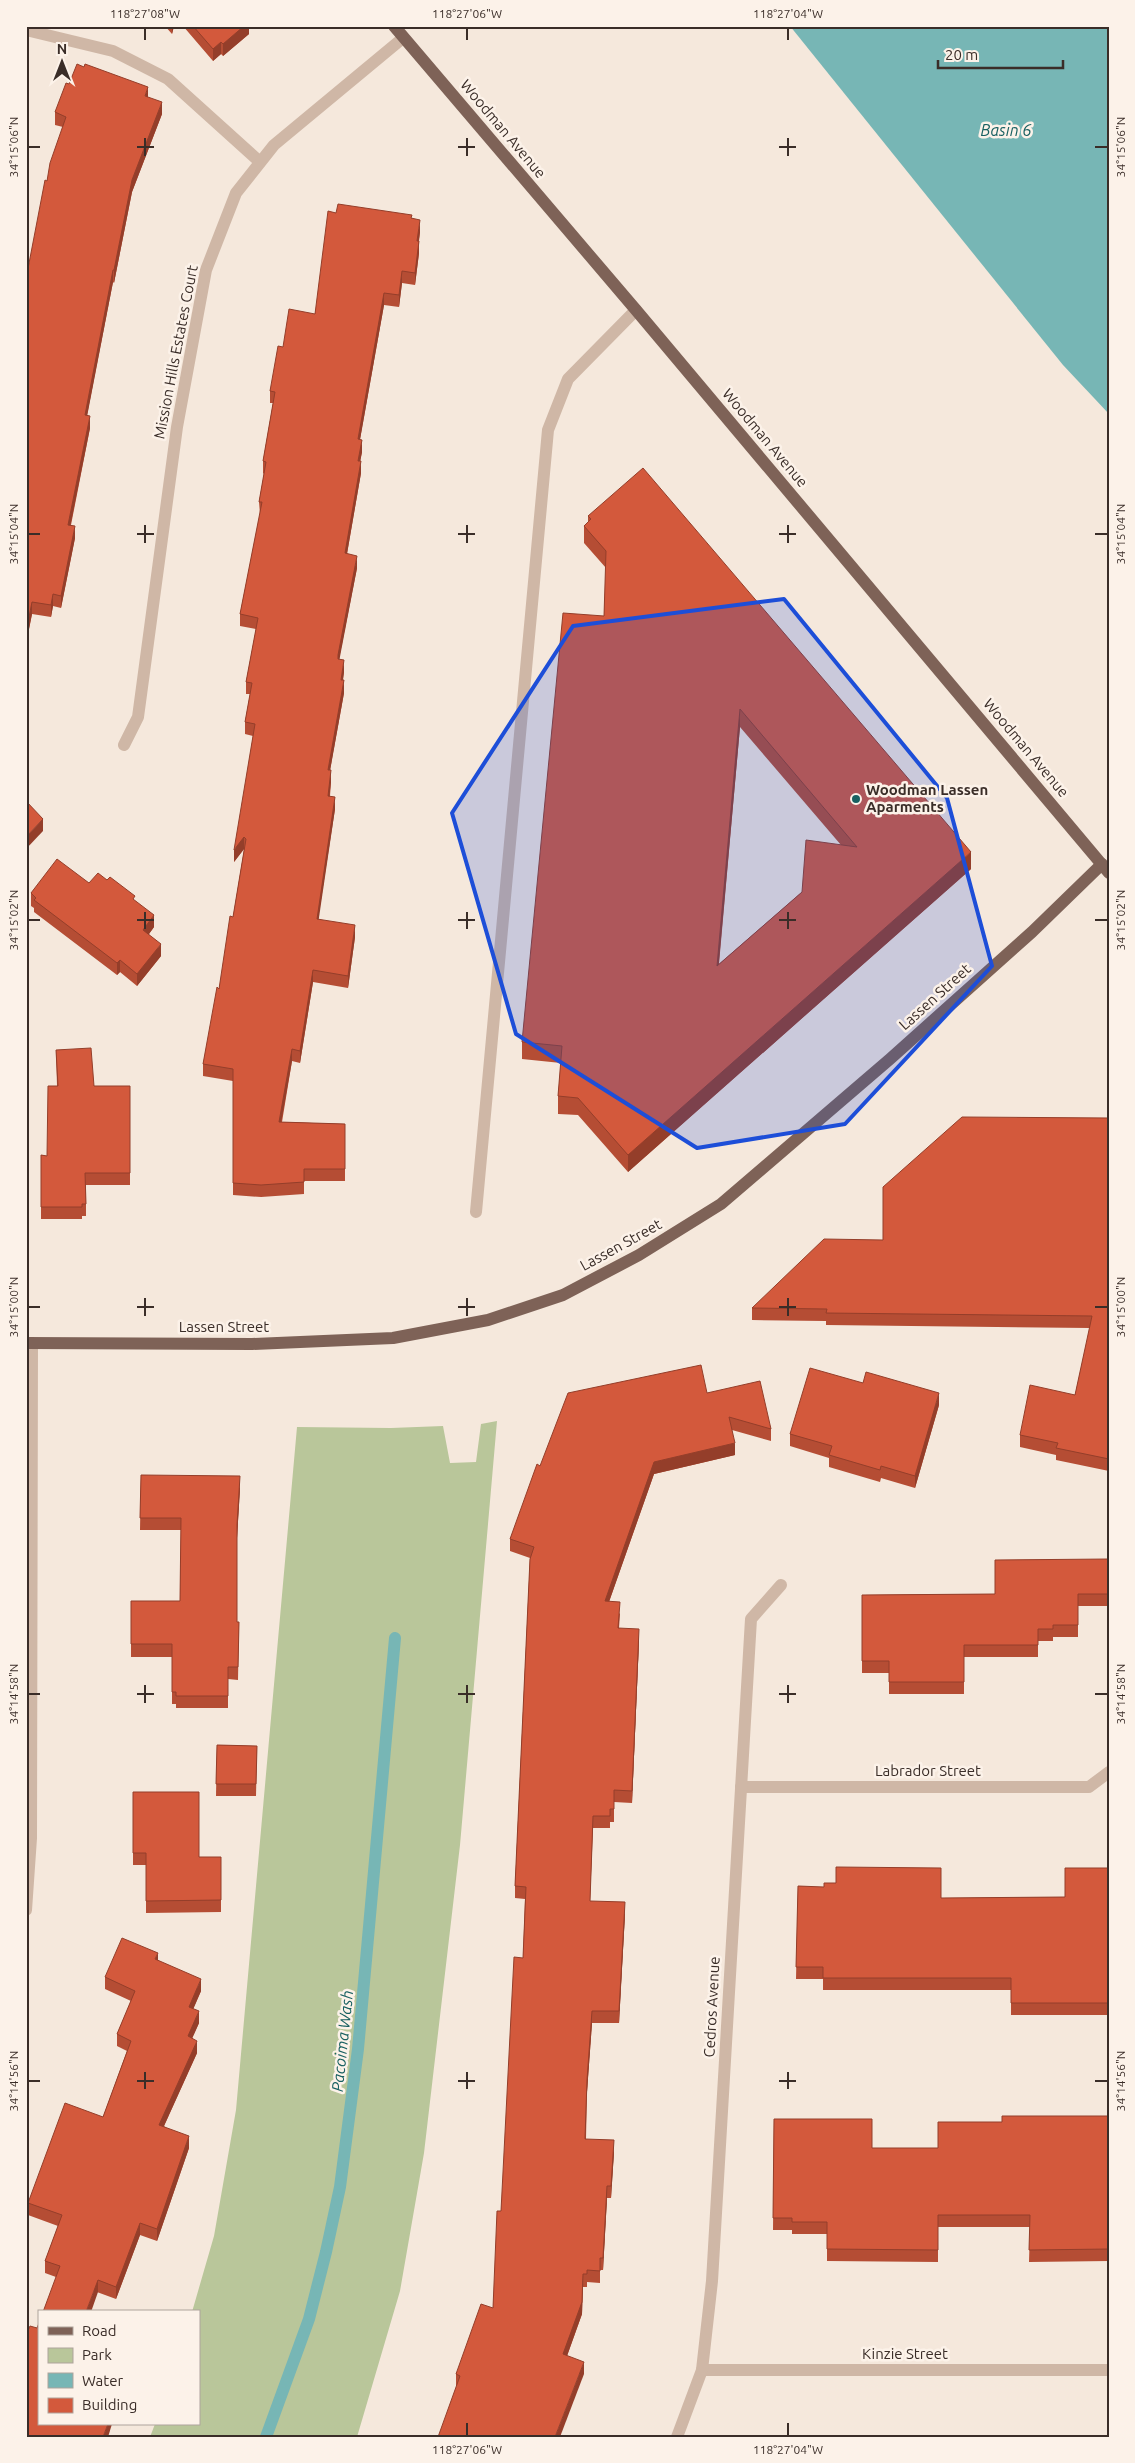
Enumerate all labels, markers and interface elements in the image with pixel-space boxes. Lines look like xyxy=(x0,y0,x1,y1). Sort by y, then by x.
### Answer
text: 118°27'08"W xyxy=(110,7,180,20)
text: 118°27'06"W xyxy=(432,7,502,20)
text: 118°27'04"W xyxy=(753,7,823,20)
north arrow xyxy=(38,38,88,88)
scale bar xyxy=(938,38,1062,70)
text: N xyxy=(57,41,67,57)
text: 20 m xyxy=(945,46,978,63)
street label: Woodman Avenue xyxy=(457,76,549,181)
text: 34°15'06"N xyxy=(7,117,20,177)
text: 34°15'06"N xyxy=(1114,117,1127,177)
water label: Basin 6 xyxy=(981,121,1031,139)
street label: Mission Hills Estates Court xyxy=(150,263,201,440)
street label: Woodman Avenue xyxy=(719,385,811,490)
text: 34°15'04"N xyxy=(7,504,20,564)
text: 34°15'04"N xyxy=(1114,504,1127,564)
street label: Woodman Avenue xyxy=(980,695,1072,800)
place label: Woodman Lassen Aparments xyxy=(866,781,988,815)
marker: Woodman Lassen Aparments xyxy=(850,793,862,805)
text: 34°15'02"N xyxy=(7,890,20,950)
text: 34°15'02"N xyxy=(1114,890,1127,950)
street label: Lassen Street xyxy=(895,960,974,1033)
street label: Lassen Street xyxy=(577,1215,665,1274)
text: 34°15'00"N xyxy=(7,1277,20,1337)
text: 34°15'00"N xyxy=(1114,1277,1127,1337)
street label: Lassen Street xyxy=(179,1318,269,1335)
text: 34°14'58"N xyxy=(7,1664,20,1724)
text: 34°14'58"N xyxy=(1114,1664,1127,1724)
street label: Labrador Street xyxy=(875,1762,981,1779)
street label: Cedros Avenue xyxy=(700,1956,723,2058)
water label: Pacoima Wash xyxy=(328,1989,356,2093)
text: 34°14'56"N xyxy=(7,2051,20,2111)
text: 34°14'56"N xyxy=(1114,2051,1127,2111)
legend xyxy=(38,2310,200,2426)
text: Road xyxy=(82,2322,117,2339)
street label: Kinzie Street xyxy=(862,2345,948,2362)
text: Park xyxy=(82,2346,112,2363)
text: Water xyxy=(82,2372,123,2389)
text: Building xyxy=(82,2396,137,2413)
text: 118°27'06"W xyxy=(432,2443,502,2456)
text: 118°27'04"W xyxy=(753,2443,823,2456)

